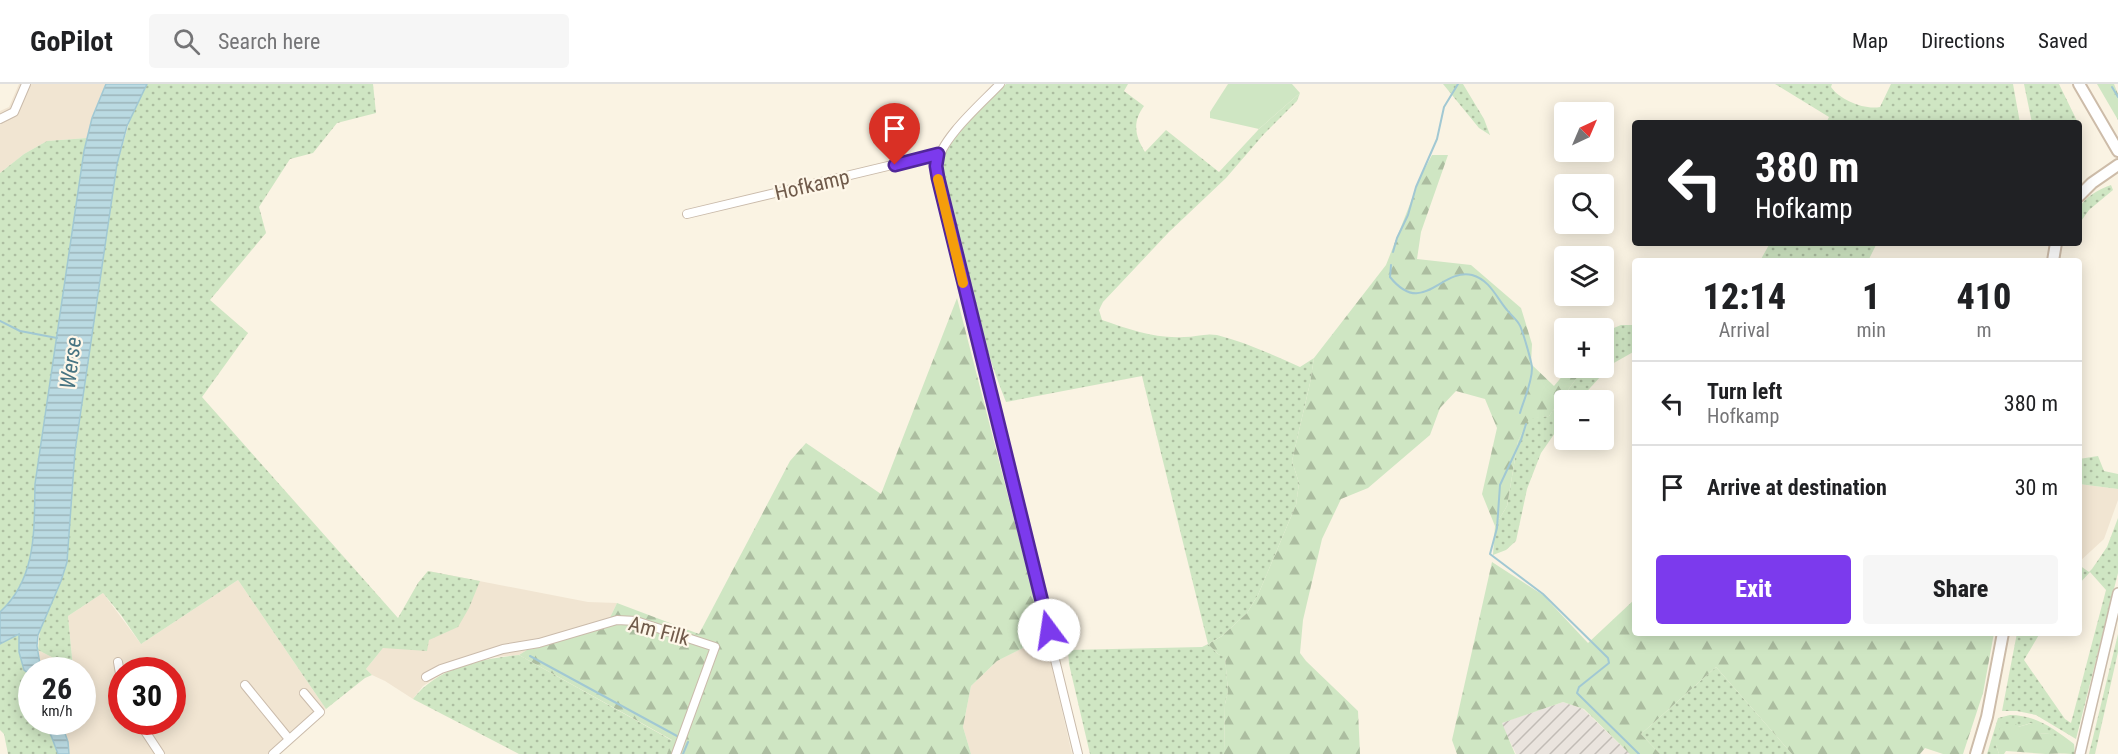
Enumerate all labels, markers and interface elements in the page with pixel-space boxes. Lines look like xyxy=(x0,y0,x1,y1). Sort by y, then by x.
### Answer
search box xyxy=(149,14,569,68)
text: GoPilot xyxy=(30,25,113,58)
icon: search xyxy=(170,25,203,58)
text: Search here xyxy=(218,29,320,54)
text: Map xyxy=(1852,29,1888,53)
text: Directions xyxy=(1921,29,2005,53)
text: Saved xyxy=(2038,29,2088,53)
north arrow xyxy=(1554,102,1614,162)
map controls xyxy=(1554,102,1614,450)
pin xyxy=(869,103,920,165)
icon: arrive xyxy=(878,112,911,145)
text: 380 m xyxy=(1755,143,1860,192)
icon: left xyxy=(1656,144,1734,222)
street label: Hofkamp xyxy=(772,165,852,205)
button: search xyxy=(1554,174,1614,234)
text: Hofkamp xyxy=(1755,193,1853,225)
button: layers xyxy=(1554,246,1614,306)
text: 12:14 xyxy=(1703,276,1786,318)
text: 1 xyxy=(1862,276,1880,318)
text: 410 xyxy=(1956,276,2011,318)
button: + xyxy=(1554,318,1614,378)
text: Arrival xyxy=(1719,318,1770,342)
text: min xyxy=(1857,318,1886,342)
text: m xyxy=(1976,318,1991,342)
water label: Werse xyxy=(55,336,86,390)
text: Turn left xyxy=(1707,379,1782,404)
icon: left xyxy=(1656,387,1689,420)
button: − xyxy=(1554,390,1614,450)
text: 380 m xyxy=(2004,391,2058,416)
text: Hofkamp xyxy=(1707,404,1779,428)
icon: arrive xyxy=(1656,471,1689,504)
text: Arrive at destination xyxy=(1707,475,1887,500)
text: 30 m xyxy=(2015,475,2058,500)
button: Exit xyxy=(1656,555,1851,624)
button: Share xyxy=(1863,555,2058,624)
position arrow xyxy=(1017,598,1081,662)
street label: Am Filk xyxy=(626,611,693,651)
speed limit sign: 30 xyxy=(108,657,186,735)
text: 26 xyxy=(42,671,72,706)
text: km/h xyxy=(42,702,72,720)

